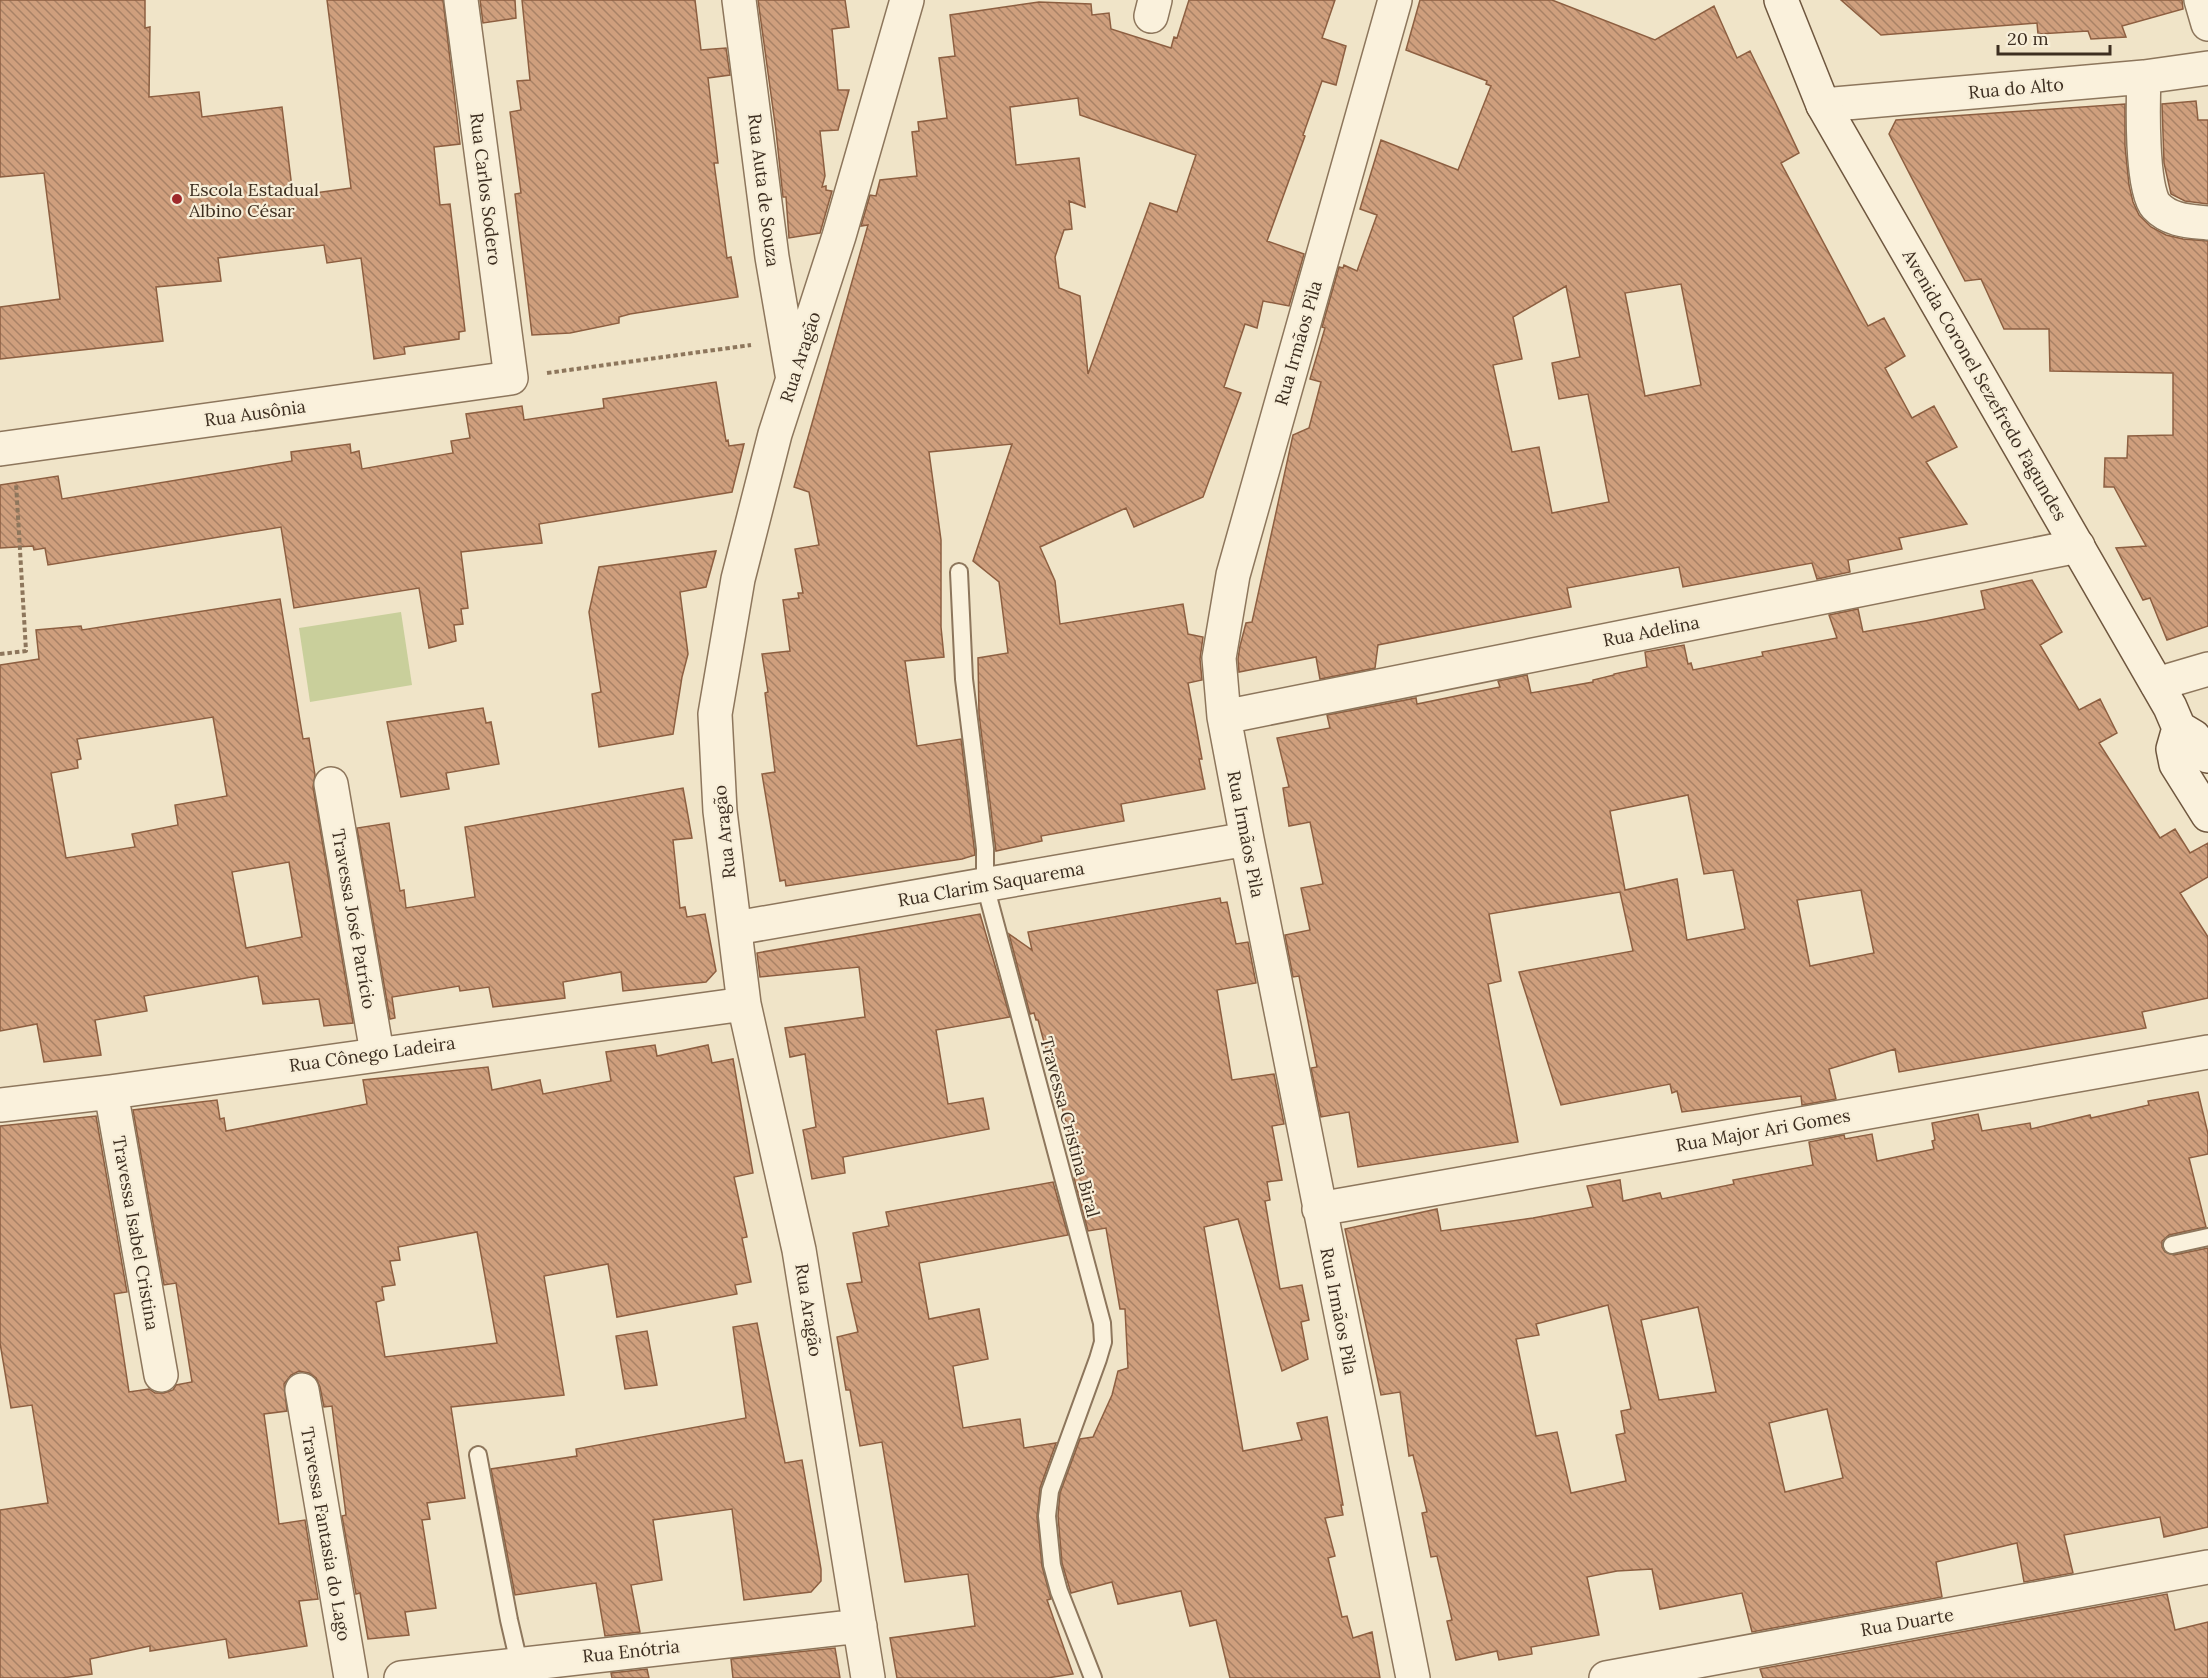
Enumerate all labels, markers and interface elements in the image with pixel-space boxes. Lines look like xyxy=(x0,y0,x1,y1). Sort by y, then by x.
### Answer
scale bar xyxy=(1998,18,2110,56)
text: 20 m xyxy=(2007,27,2049,50)
street label: Rua do Alto xyxy=(1967,72,2065,104)
street label: Rua Carlos Sodero xyxy=(465,111,507,267)
street label: Rua Auta de Souza xyxy=(743,112,785,268)
place label: Escola Estadual Albino César xyxy=(188,178,319,222)
marker: Escola Estadual Albino César xyxy=(170,192,184,206)
street label: Avenida Coronel Sezefredo Fagundes xyxy=(1897,244,2072,525)
street label: Rua Irmãos Pìla xyxy=(1269,278,1327,408)
street label: Rua Aragão xyxy=(775,309,825,405)
street label: Rua Ausônia xyxy=(203,394,307,432)
street label: Rua Adelina xyxy=(1601,610,1701,652)
street label: Rua Irmãos Pìla xyxy=(1222,769,1270,899)
street label: Rua Aragão xyxy=(708,784,740,880)
street label: Travessa José Patrício xyxy=(327,827,381,1011)
street label: Rua Clarim Saquarema xyxy=(896,856,1086,912)
street label: Rua Cônego Ladeira xyxy=(287,1031,457,1077)
street label: Travessa Cristina Biral xyxy=(1035,1034,1105,1220)
street label: Rua Major Ari Gomes xyxy=(1674,1103,1852,1157)
street label: Travessa Isabel Cristina xyxy=(108,1134,164,1332)
street label: Rua Irmãos Pìla xyxy=(1315,1246,1363,1376)
street label: Rua Aragão xyxy=(790,1262,828,1358)
street label: Travessa Fantasia do Lago xyxy=(296,1425,356,1643)
street label: Rua Duarte xyxy=(1859,1602,1956,1642)
street label: Rua Enótria xyxy=(581,1634,681,1668)

